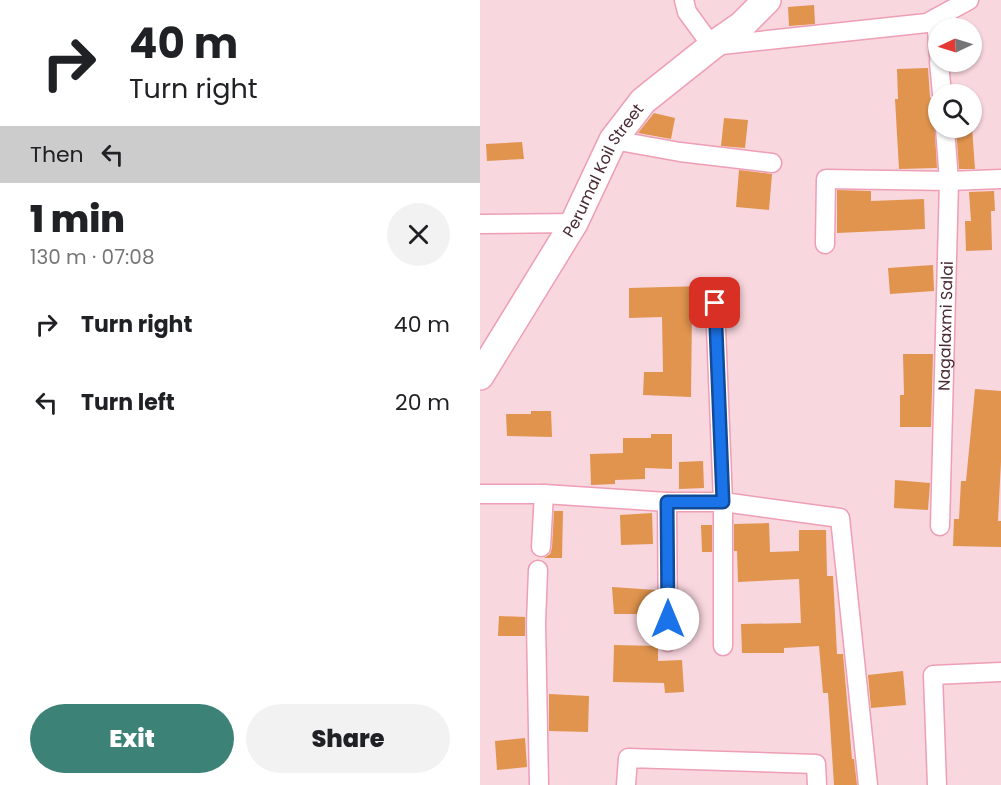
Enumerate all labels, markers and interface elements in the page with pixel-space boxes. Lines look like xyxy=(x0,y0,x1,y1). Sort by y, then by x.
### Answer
text: 40 m xyxy=(129,14,238,73)
north arrow xyxy=(928,18,982,72)
map controls xyxy=(928,18,982,138)
icon: right xyxy=(30,24,108,102)
text: Turn right xyxy=(129,70,258,107)
button: search xyxy=(928,84,982,138)
street label: Perumal Koil Street xyxy=(557,99,649,242)
icon: left xyxy=(96,138,129,171)
text: Then xyxy=(30,139,84,170)
text: 1 min xyxy=(30,194,125,245)
button: close xyxy=(387,203,450,266)
text: 130 m · 07:08 xyxy=(30,243,155,271)
street label: Nagalaxmi Salai xyxy=(933,261,959,391)
pin xyxy=(689,277,740,328)
icon: arrive xyxy=(698,286,731,319)
icon: right xyxy=(30,308,63,341)
text: Turn right xyxy=(81,309,192,340)
text: 40 m xyxy=(394,309,450,340)
icon: left xyxy=(30,386,63,419)
text: Turn left xyxy=(81,387,175,418)
text: 20 m xyxy=(395,387,450,418)
position arrow xyxy=(636,587,700,651)
button: Exit xyxy=(30,704,234,773)
button: Share xyxy=(246,704,450,773)

